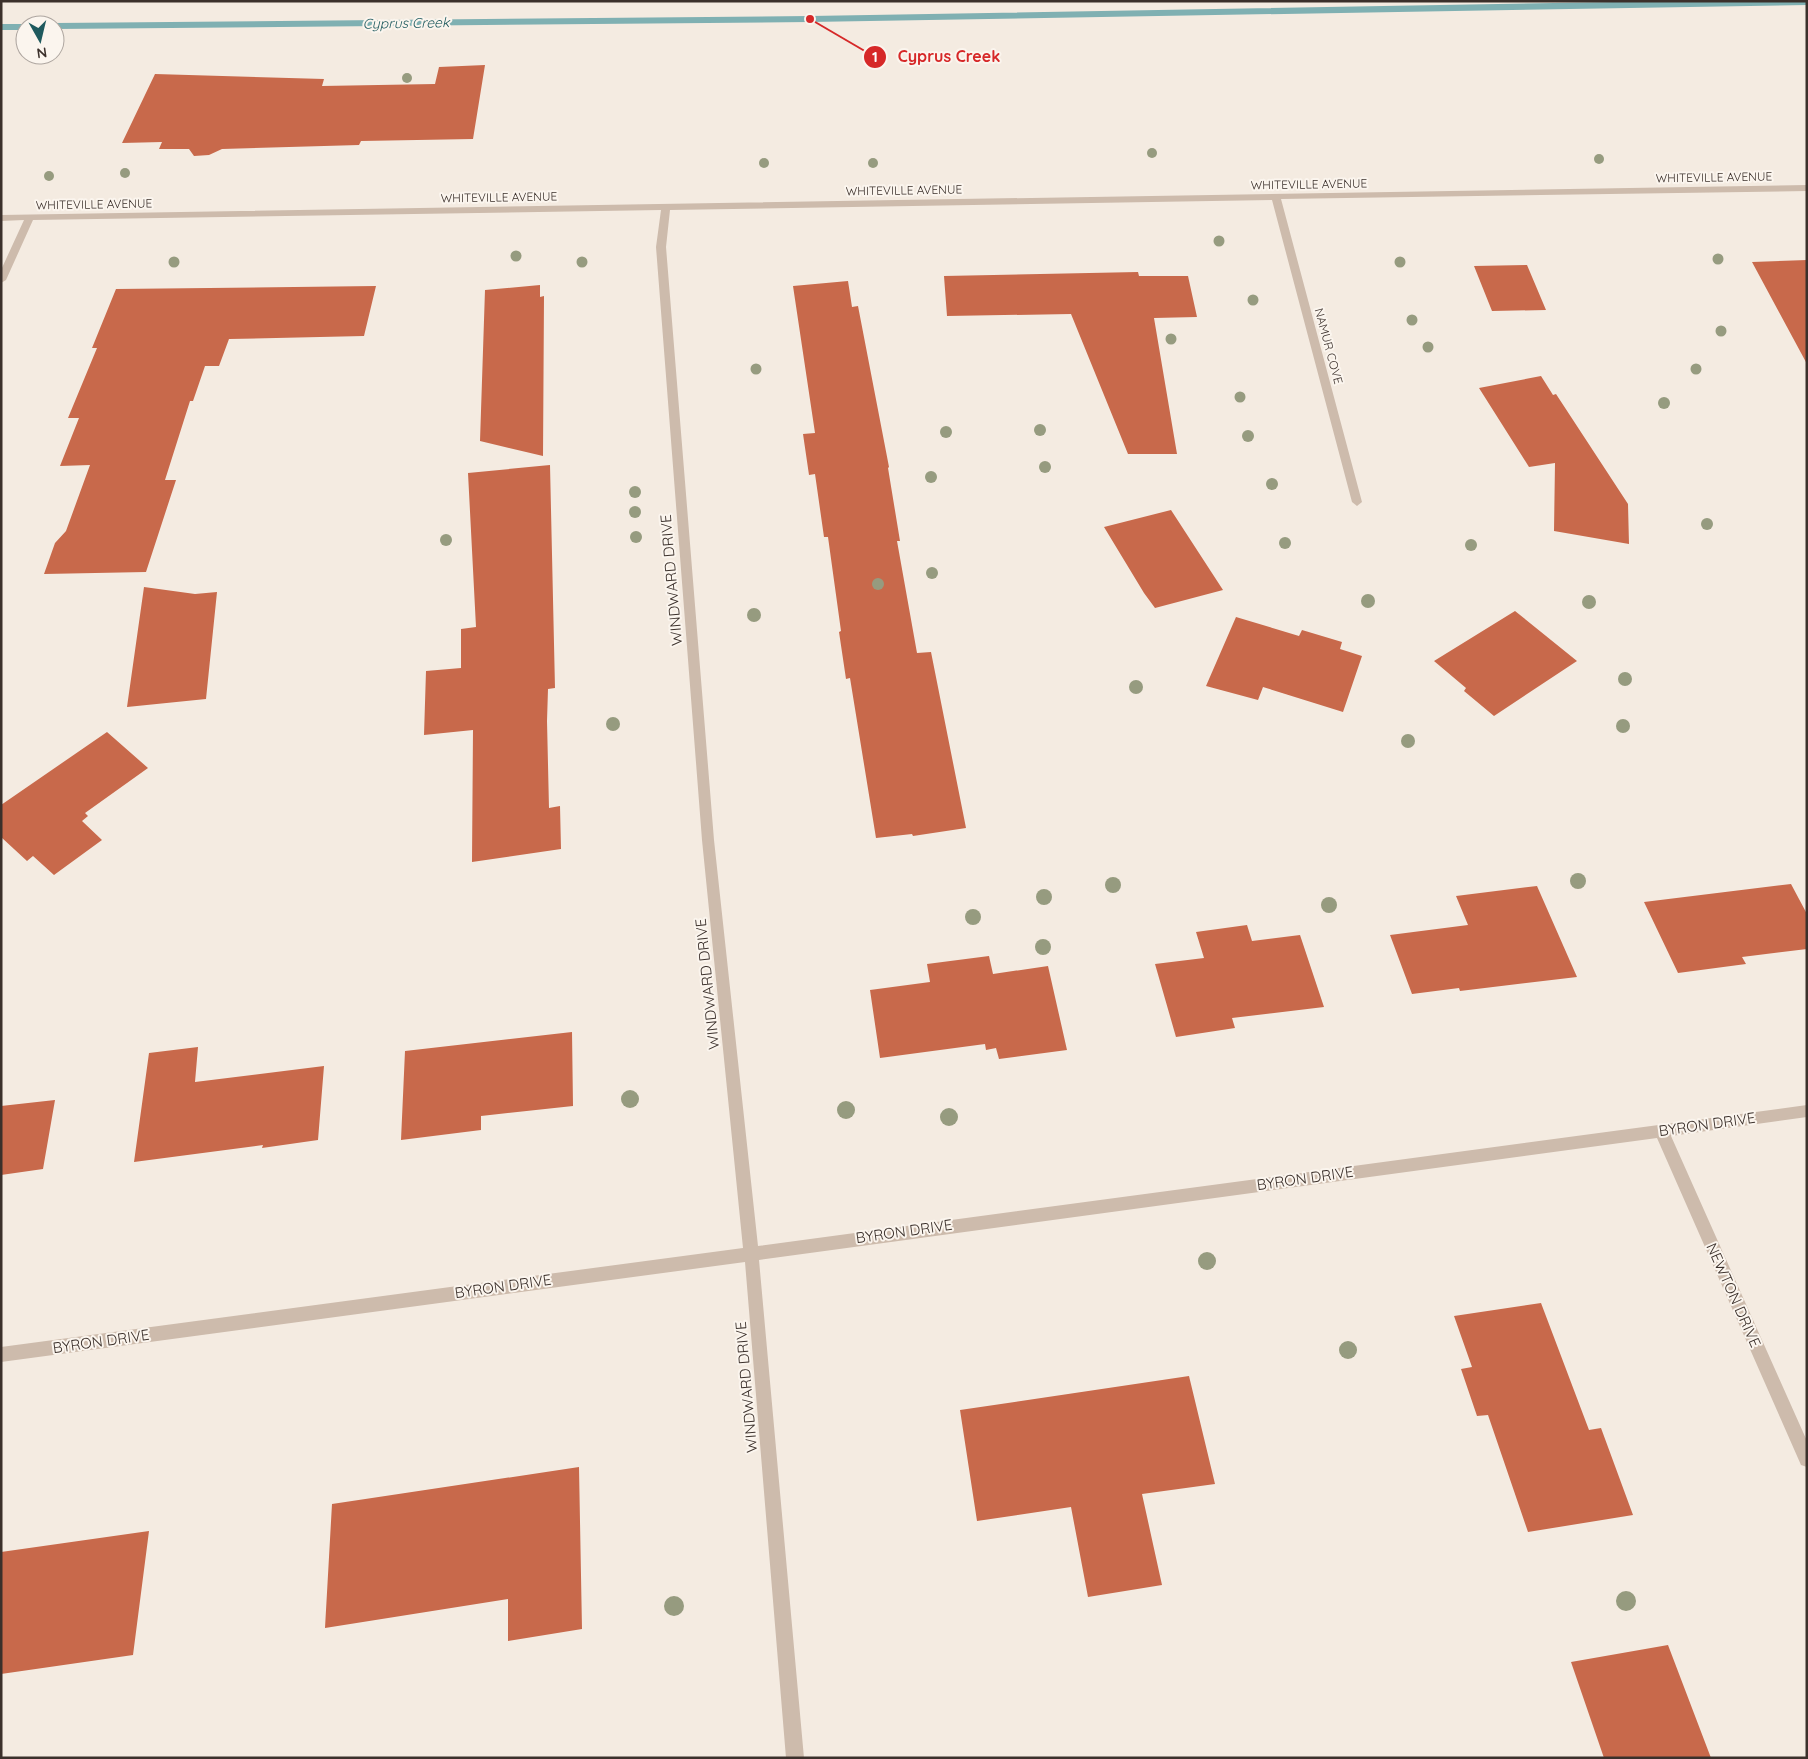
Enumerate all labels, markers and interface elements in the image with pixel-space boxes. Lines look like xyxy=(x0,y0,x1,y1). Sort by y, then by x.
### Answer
water label: Cyprus Creek xyxy=(362,13,451,33)
north arrow xyxy=(15,15,65,65)
callout: Cyprus Creek xyxy=(863,41,1010,72)
text: N xyxy=(35,43,48,63)
text: Cyprus Creek xyxy=(898,46,1000,66)
text: 1 xyxy=(872,47,878,66)
street label: WHITEVILLE AVENUE xyxy=(1656,168,1773,186)
street label: WHITEVILLE AVENUE xyxy=(1251,175,1368,193)
street label: WHITEVILLE AVENUE xyxy=(846,181,963,199)
street label: WHITEVILLE AVENUE xyxy=(441,188,558,206)
street label: WHITEVILLE AVENUE xyxy=(36,195,153,213)
street label: NAMUR COVE xyxy=(1312,306,1346,386)
street label: WINDWARD DRIVE xyxy=(656,514,686,646)
street label: WINDWARD DRIVE xyxy=(691,917,723,1051)
street label: BYRON DRIVE xyxy=(1658,1108,1756,1140)
street label: BYRON DRIVE xyxy=(1256,1162,1354,1194)
street label: BYRON DRIVE xyxy=(855,1215,953,1247)
street label: NEWTON DRIVE xyxy=(1702,1240,1766,1350)
street label: BYRON DRIVE xyxy=(454,1270,552,1302)
street label: WINDWARD DRIVE xyxy=(731,1321,761,1453)
street label: BYRON DRIVE xyxy=(52,1325,150,1357)

